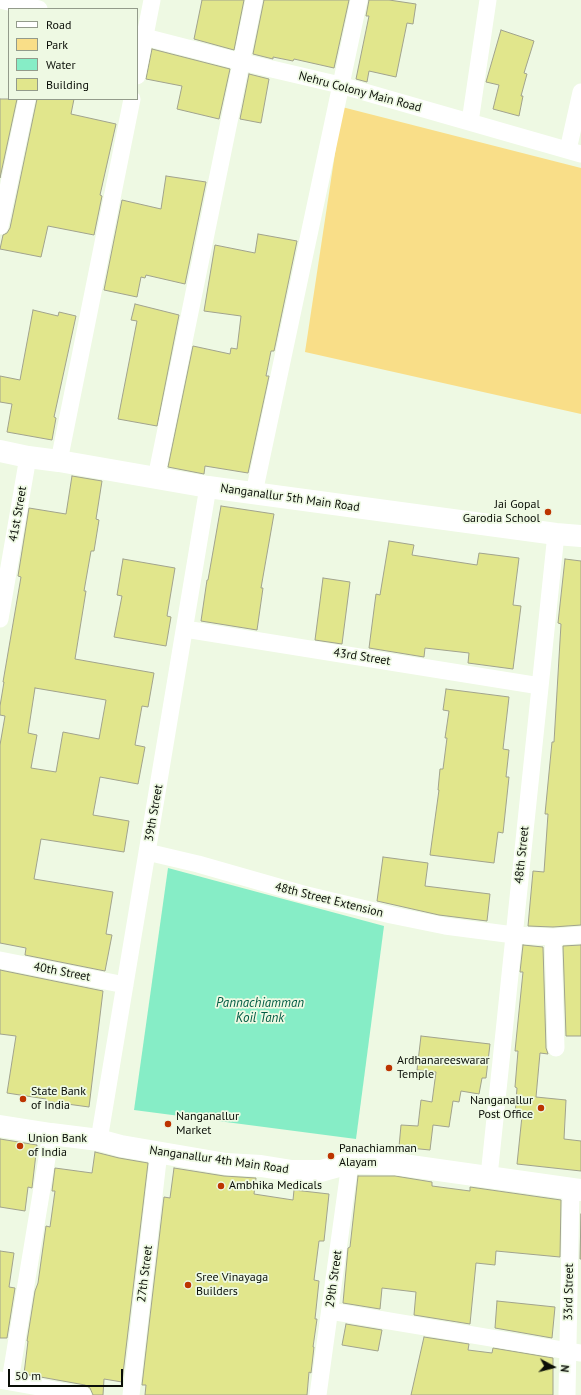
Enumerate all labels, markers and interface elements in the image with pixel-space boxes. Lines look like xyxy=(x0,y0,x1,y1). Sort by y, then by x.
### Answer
legend xyxy=(8,8,138,100)
text: Road xyxy=(46,17,71,32)
text: Park xyxy=(46,37,68,52)
text: Water xyxy=(46,57,76,72)
street label: Nehru Colony Main Road xyxy=(297,69,423,115)
text: Building xyxy=(46,77,89,92)
street label: Nanganallur 5th Main Road xyxy=(219,481,361,515)
street label: 41st Street xyxy=(6,485,30,543)
place label: Jai Gopal Garodia School xyxy=(463,498,540,526)
marker: Jai Gopal Garodia School xyxy=(543,507,553,517)
street label: 43rd Street xyxy=(332,645,392,669)
street label: 39th Street xyxy=(142,783,166,843)
street label: 48th Street xyxy=(512,826,532,884)
street label: 48th Street Extension xyxy=(273,880,385,920)
street label: 40th Street xyxy=(32,959,92,985)
water label: Pannachiamman Koil Tank xyxy=(216,995,304,1026)
place label: Ardhanareeswarar Temple xyxy=(397,1054,490,1082)
marker: Ardhanareeswarar Temple xyxy=(384,1063,394,1073)
place label: State Bank of India xyxy=(31,1085,86,1113)
marker: State Bank of India xyxy=(18,1094,28,1104)
place label: Nanganallur Post Office xyxy=(470,1094,533,1122)
marker: Nanganallur Post Office xyxy=(536,1103,546,1113)
place label: Nanganallur Market xyxy=(176,1110,239,1138)
marker: Nanganallur Market xyxy=(163,1119,173,1129)
place label: Union Bank of India xyxy=(28,1132,87,1160)
marker: Union Bank of India xyxy=(15,1141,25,1151)
place label: Panachiamman Alayam xyxy=(339,1142,417,1170)
street label: Nanganallur 4th Main Road xyxy=(148,1143,290,1177)
marker: Panachiamman Alayam xyxy=(326,1151,336,1161)
place label: Ambhika Medicals xyxy=(229,1179,322,1193)
marker: Ambhika Medicals xyxy=(216,1181,226,1191)
street label: 27th Street xyxy=(134,1245,156,1303)
street label: 29th Street xyxy=(323,1249,345,1309)
street label: 33rd Street xyxy=(561,1263,577,1321)
place label: Sree Vinayaga Builders xyxy=(196,1271,268,1299)
marker: Sree Vinayaga Builders xyxy=(183,1280,193,1290)
north arrow xyxy=(533,1347,573,1387)
scale bar xyxy=(10,1361,125,1387)
text: N xyxy=(558,1364,572,1373)
text: 50 m xyxy=(15,1368,41,1383)

